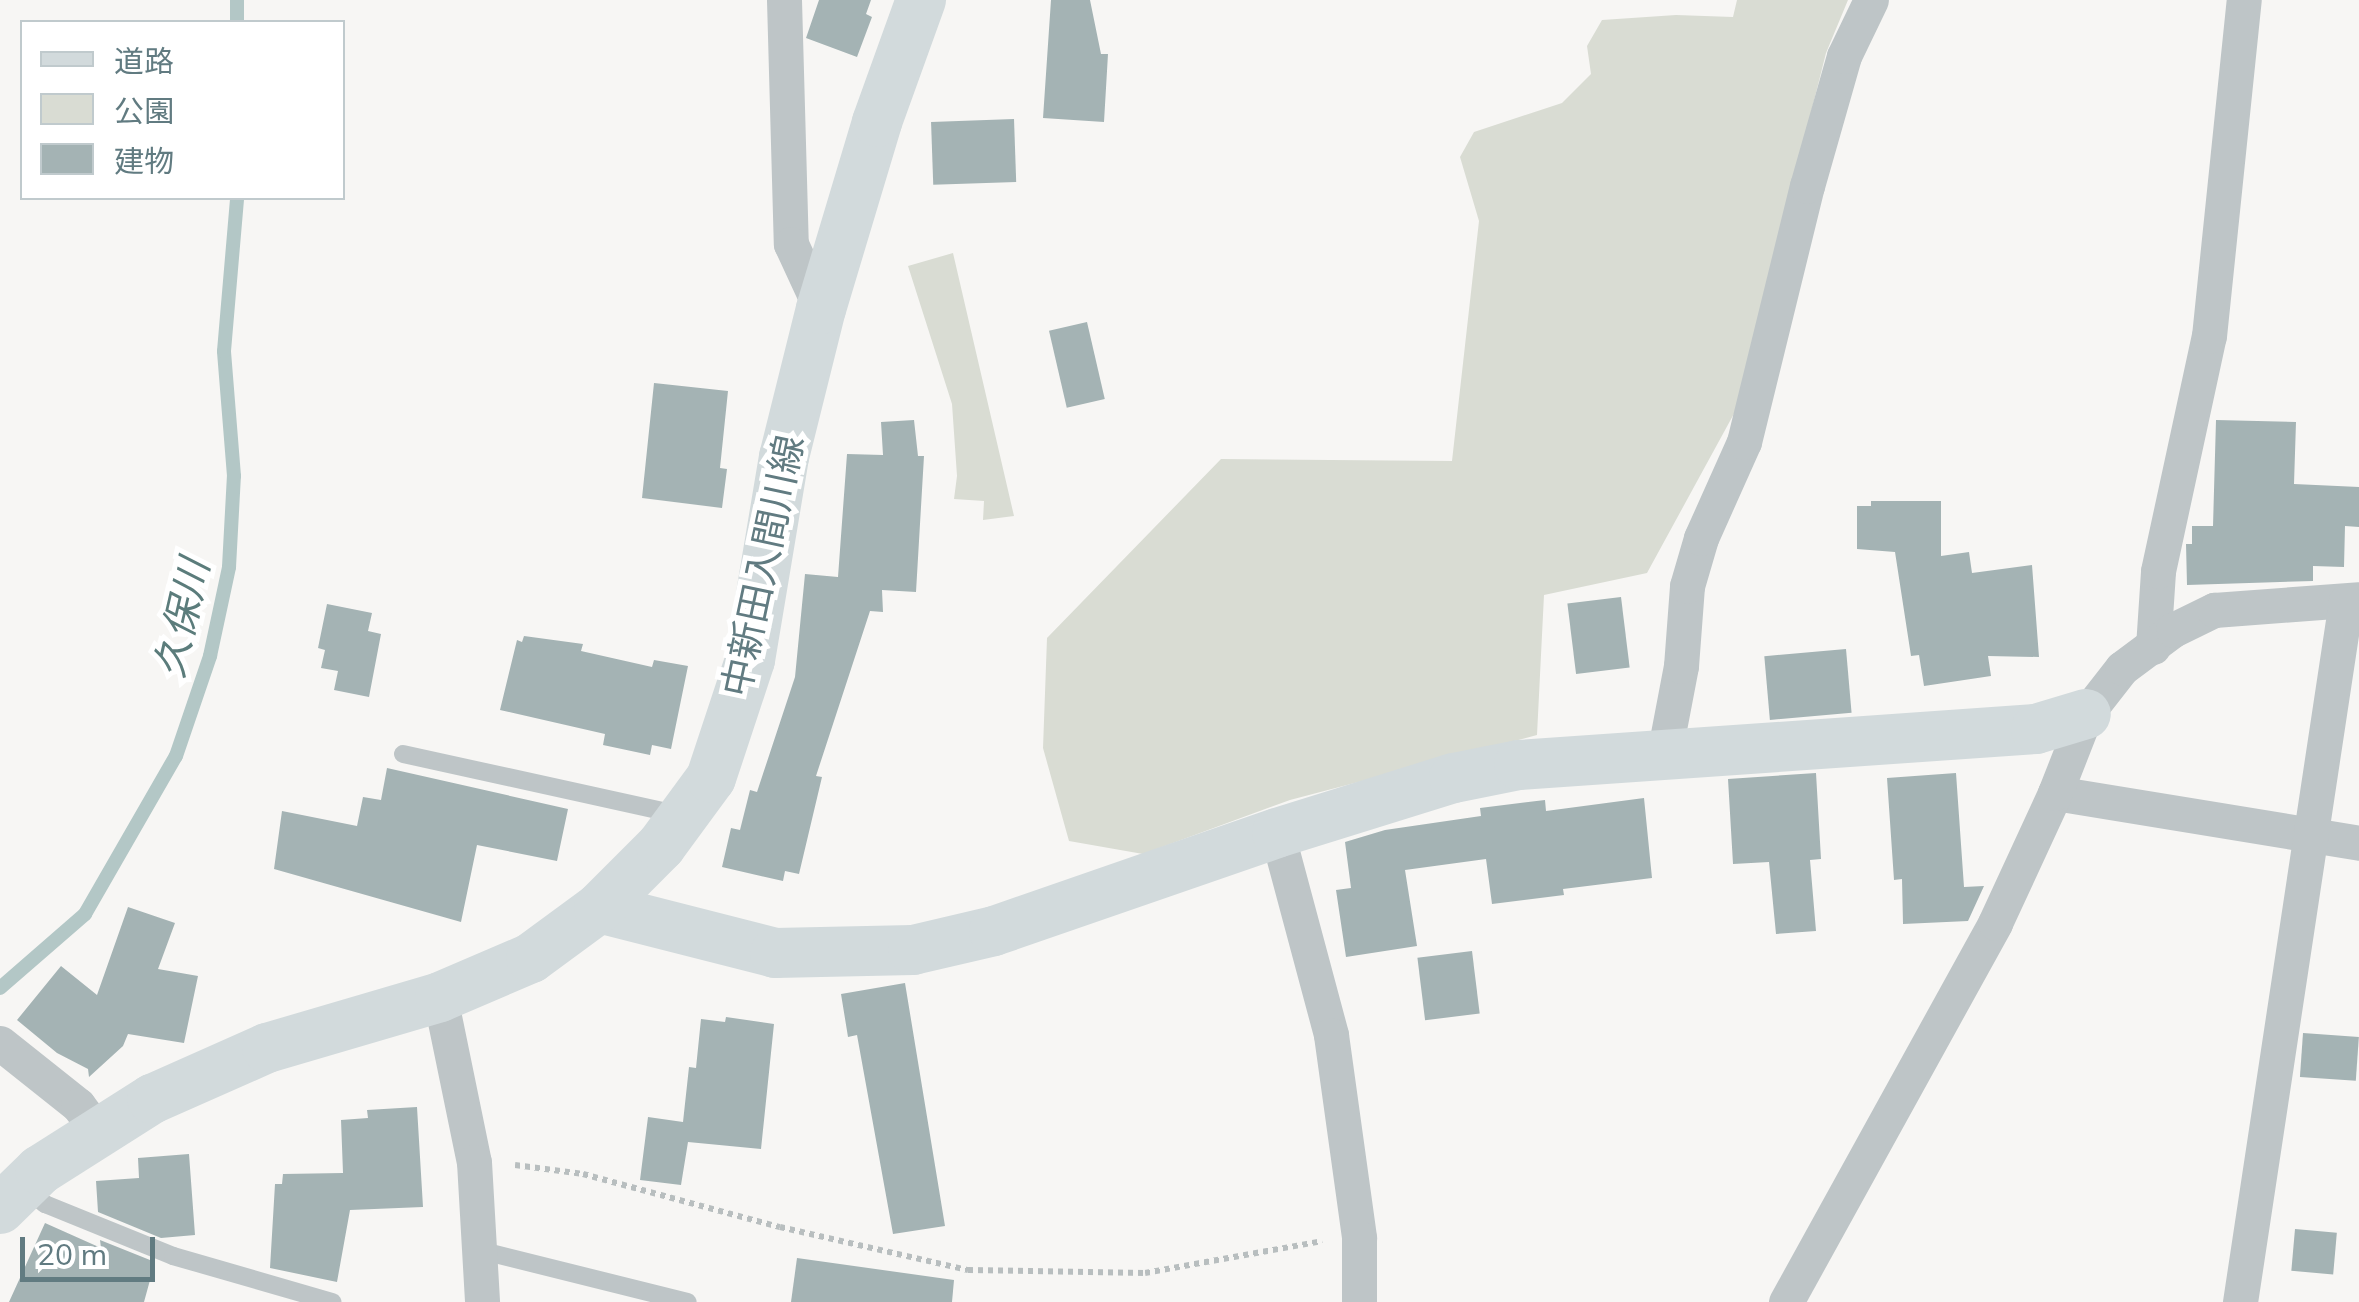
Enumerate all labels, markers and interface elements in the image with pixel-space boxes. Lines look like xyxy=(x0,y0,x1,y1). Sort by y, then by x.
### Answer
legend xyxy=(20,20,345,200)
text: 道路 xyxy=(114,42,174,80)
text: 公園 xyxy=(114,92,174,130)
text: 建物 xyxy=(114,142,174,180)
street label: 中新田入間川線 xyxy=(713,431,813,701)
water label: 久保川 xyxy=(144,554,218,682)
scale bar xyxy=(25,1217,160,1279)
text: 20 m xyxy=(37,1235,107,1273)

